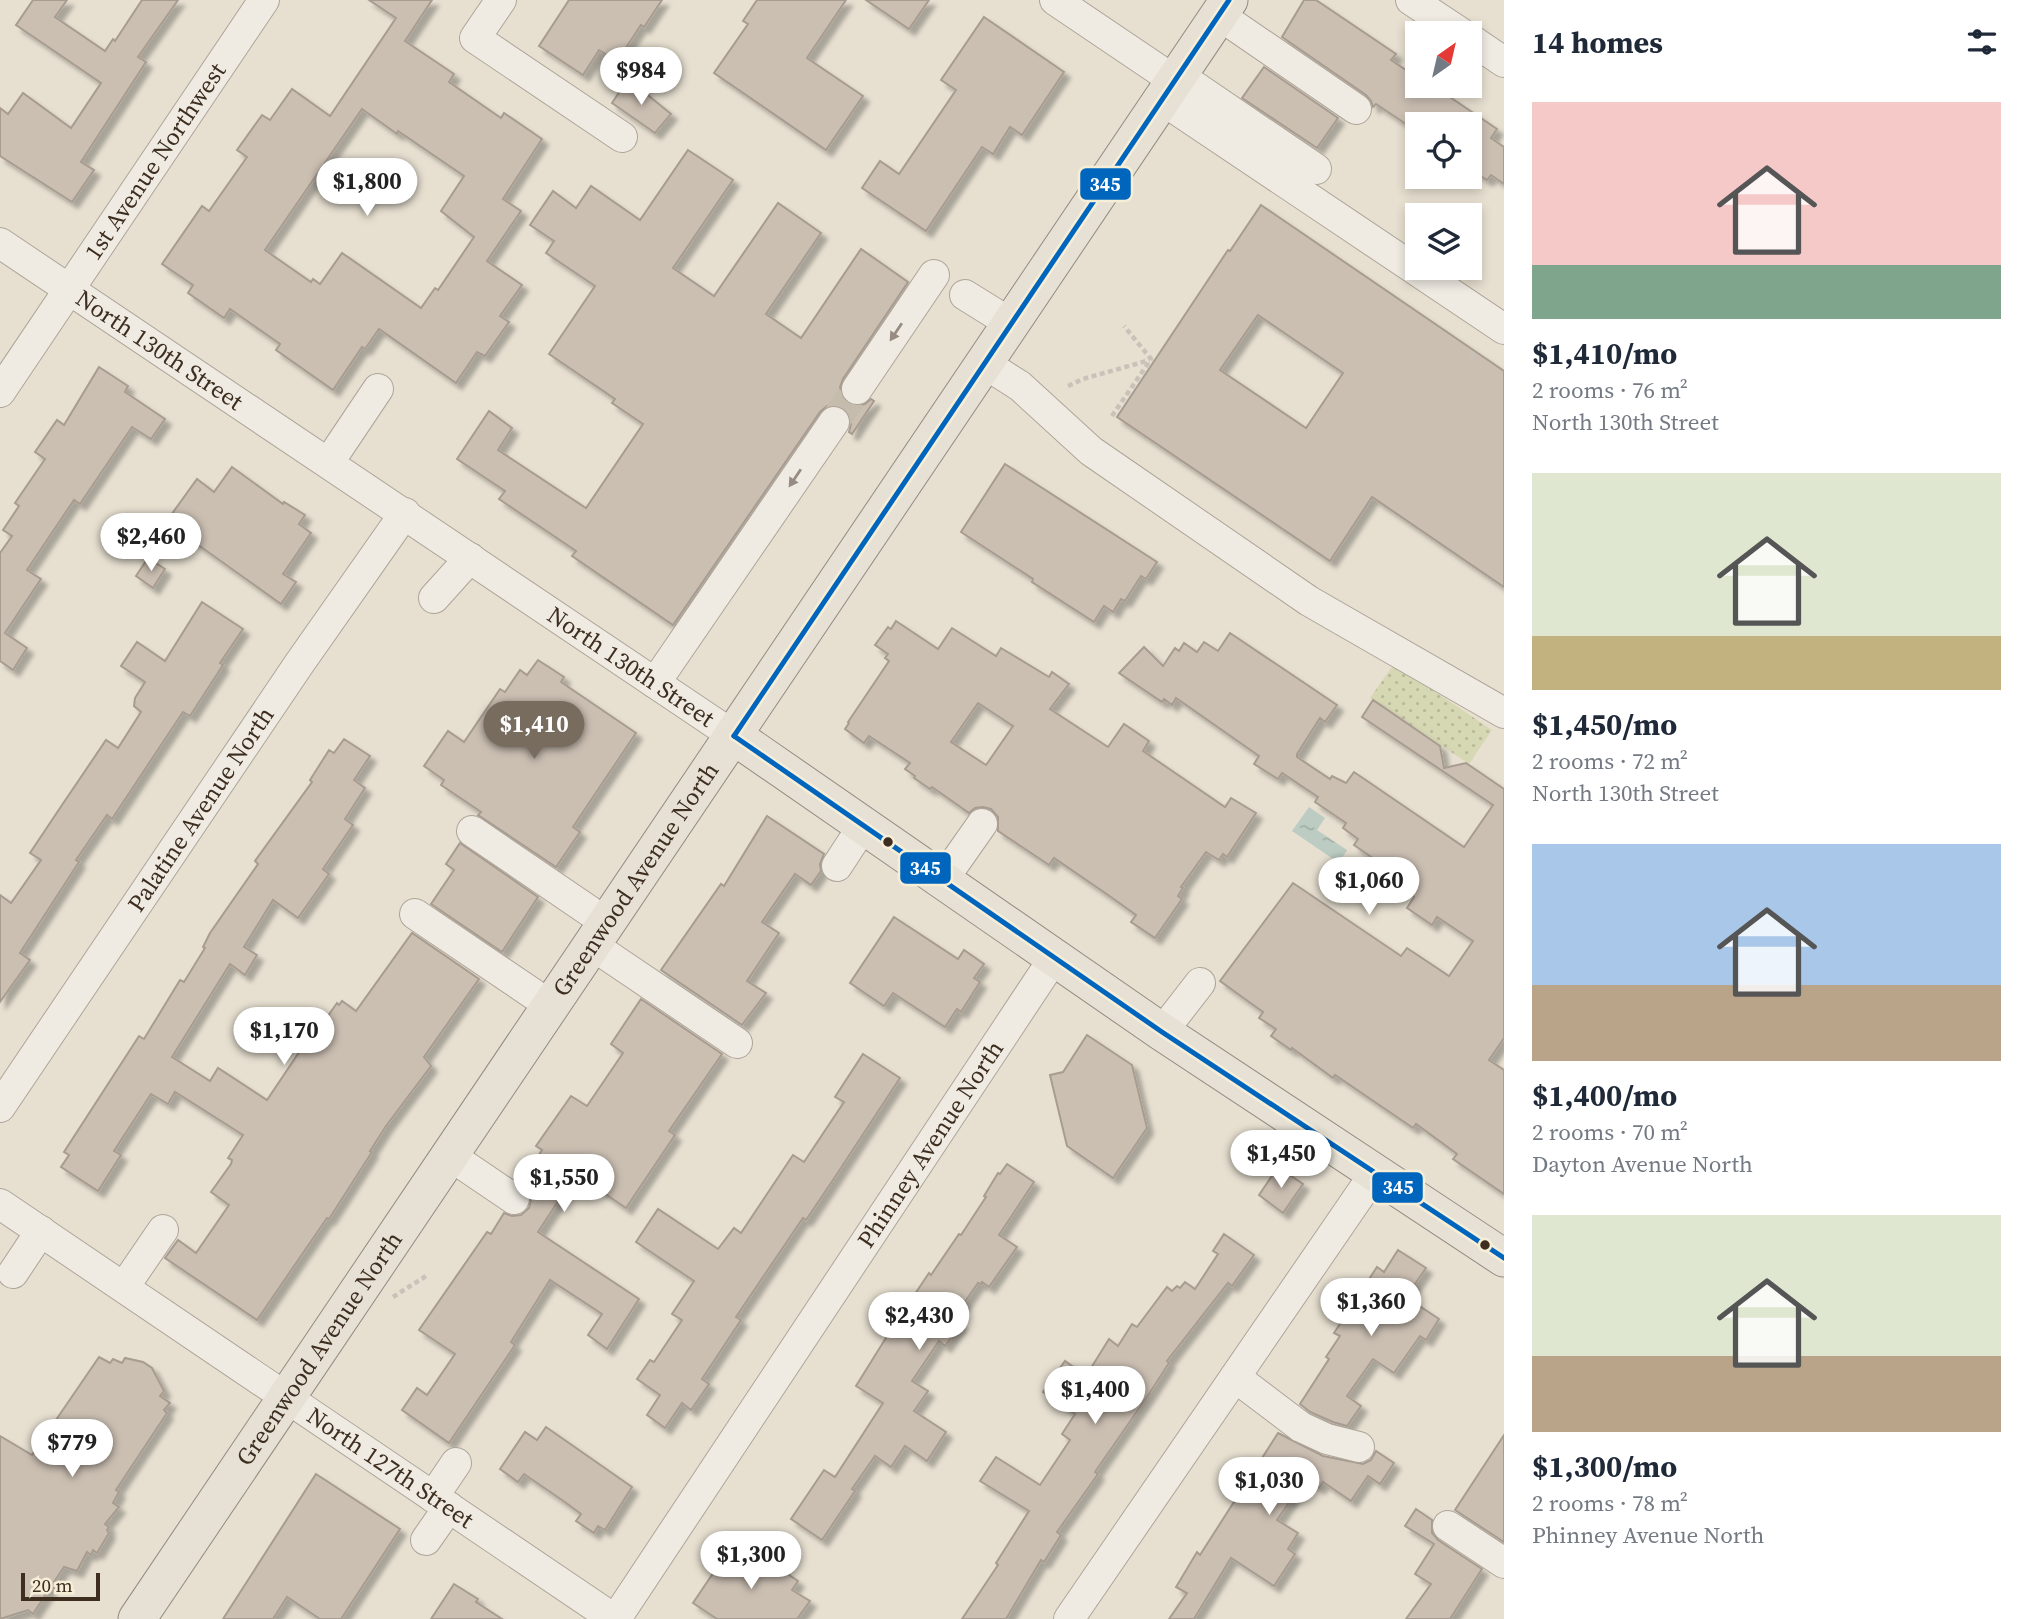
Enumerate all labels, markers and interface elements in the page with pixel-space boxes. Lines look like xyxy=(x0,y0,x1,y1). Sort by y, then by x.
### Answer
north arrow xyxy=(1405,21,1482,98)
map controls xyxy=(1405,21,1482,280)
text: 14 homes xyxy=(1532,22,1663,63)
icon: filters xyxy=(1963,23,2001,61)
pin: $984 xyxy=(600,48,682,107)
text: $984 xyxy=(616,54,666,86)
street label: 1st Avenue Northwest xyxy=(77,56,233,266)
button: locate xyxy=(1405,112,1482,189)
icon: home xyxy=(1704,147,1830,273)
pin: $1,800 xyxy=(310,158,424,218)
text: $1,800 xyxy=(332,165,402,197)
line badge: 345 xyxy=(1079,167,1132,201)
text: 345 xyxy=(1090,171,1120,197)
button: layers xyxy=(1405,203,1482,280)
street label: North 130th Street xyxy=(70,282,250,418)
one-way arrow xyxy=(889,323,903,341)
text: $1,410/mo xyxy=(1532,333,1677,374)
text: 2 rooms · 76 m² xyxy=(1532,374,1688,406)
text: North 130th Street xyxy=(1532,406,1719,438)
one-way arrow xyxy=(789,468,802,488)
pin: $2,460 xyxy=(94,514,208,573)
icon: home xyxy=(1704,518,1830,644)
text: $2,460 xyxy=(116,520,186,552)
street label: North 130th Street xyxy=(541,598,721,734)
street label: Palatine Avenue North xyxy=(119,700,281,918)
pin: $1,410 xyxy=(477,702,591,761)
text: $1,450/mo xyxy=(1532,704,1677,745)
text: $1,410 xyxy=(499,708,569,740)
text: 2 rooms · 72 m² xyxy=(1532,745,1688,777)
street label: Greenwood Avenue North xyxy=(545,756,726,1003)
text: North 130th Street xyxy=(1532,777,1719,809)
unlabelled marker xyxy=(881,835,895,849)
line badge: 345 xyxy=(899,851,952,885)
text: 345 xyxy=(910,855,940,881)
pin: $1,060 xyxy=(1312,858,1426,917)
text: $1,060 xyxy=(1334,864,1404,896)
icon: home xyxy=(1704,889,1830,1015)
pin: $1,170 xyxy=(227,1007,341,1067)
text: $1,170 xyxy=(249,1014,319,1046)
street label: Phinney Avenue North xyxy=(849,1034,1011,1254)
text: $1,400/mo xyxy=(1532,1075,1677,1116)
text: 2 rooms · 70 m² xyxy=(1532,1116,1688,1148)
pin: $1,450 xyxy=(1224,1130,1338,1190)
text: $1,450 xyxy=(1246,1137,1316,1169)
text: Dayton Avenue North xyxy=(1532,1148,1753,1180)
pin: $1,550 xyxy=(507,1154,621,1214)
text: $1,550 xyxy=(529,1161,599,1193)
line badge: 345 xyxy=(1371,1171,1424,1204)
text: 345 xyxy=(1383,1174,1413,1200)
street label: Greenwood Avenue North xyxy=(228,1225,410,1472)
unlabelled marker xyxy=(1478,1238,1492,1252)
icon: home xyxy=(1704,1260,1830,1386)
pin: $1,360 xyxy=(1314,1278,1428,1338)
text: $1,360 xyxy=(1336,1285,1406,1317)
pin: $2,430 xyxy=(862,1292,976,1352)
text: $2,430 xyxy=(884,1299,954,1331)
pin: $1,400 xyxy=(1038,1366,1152,1426)
text: $1,400 xyxy=(1060,1373,1130,1405)
street label: North 127th Street xyxy=(300,1399,481,1536)
pin: $779 xyxy=(31,1420,113,1479)
text: $779 xyxy=(47,1426,97,1458)
text: $1,300/mo xyxy=(1532,1446,1677,1487)
pin: $1,030 xyxy=(1212,1458,1326,1517)
text: $1,030 xyxy=(1234,1464,1304,1496)
text: 2 rooms · 78 m² xyxy=(1532,1487,1688,1519)
text: Phinney Avenue North xyxy=(1532,1519,1764,1551)
pin: $1,300 xyxy=(694,1532,808,1591)
text: $1,300 xyxy=(716,1538,786,1570)
scale bar xyxy=(21,1570,100,1602)
text: 20 m xyxy=(32,1572,73,1598)

